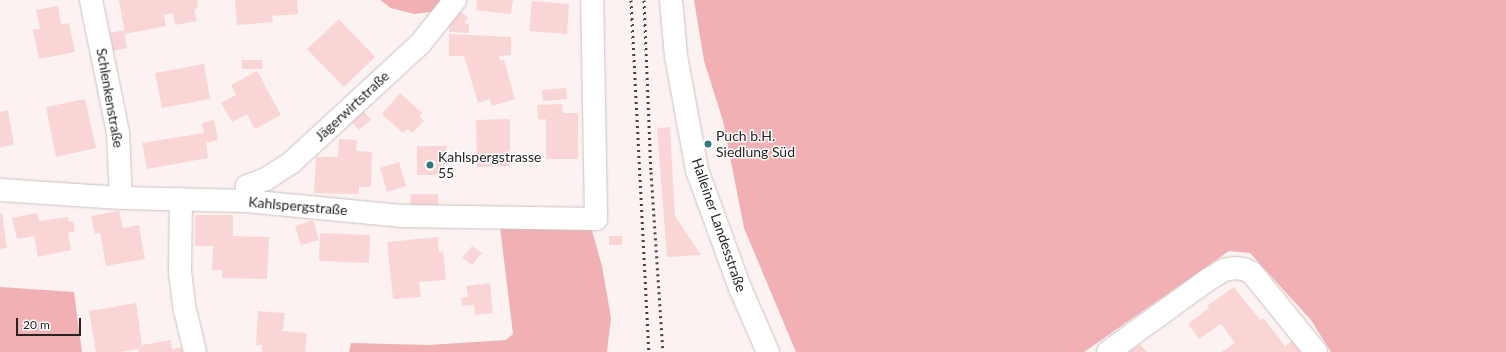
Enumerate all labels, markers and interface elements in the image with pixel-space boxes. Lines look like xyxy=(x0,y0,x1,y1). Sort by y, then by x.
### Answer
street label: Schlenkenstraße xyxy=(93,47,127,149)
street label: Jägerwirtstraße xyxy=(311,67,393,145)
place label: Puch b.H. Siedlung Süd xyxy=(716,128,795,160)
marker: Puch b.H. Siedlung Süd xyxy=(703,139,713,149)
place label: Kahlspergstrasse 55 xyxy=(438,149,541,182)
street label: Halleiner Landesstraße xyxy=(688,156,750,294)
marker: Kahlspergstrasse 55 xyxy=(425,160,435,170)
street label: Kahlspergstraße xyxy=(248,193,348,219)
scale bar xyxy=(18,310,83,336)
text: 20 m xyxy=(23,317,50,332)

